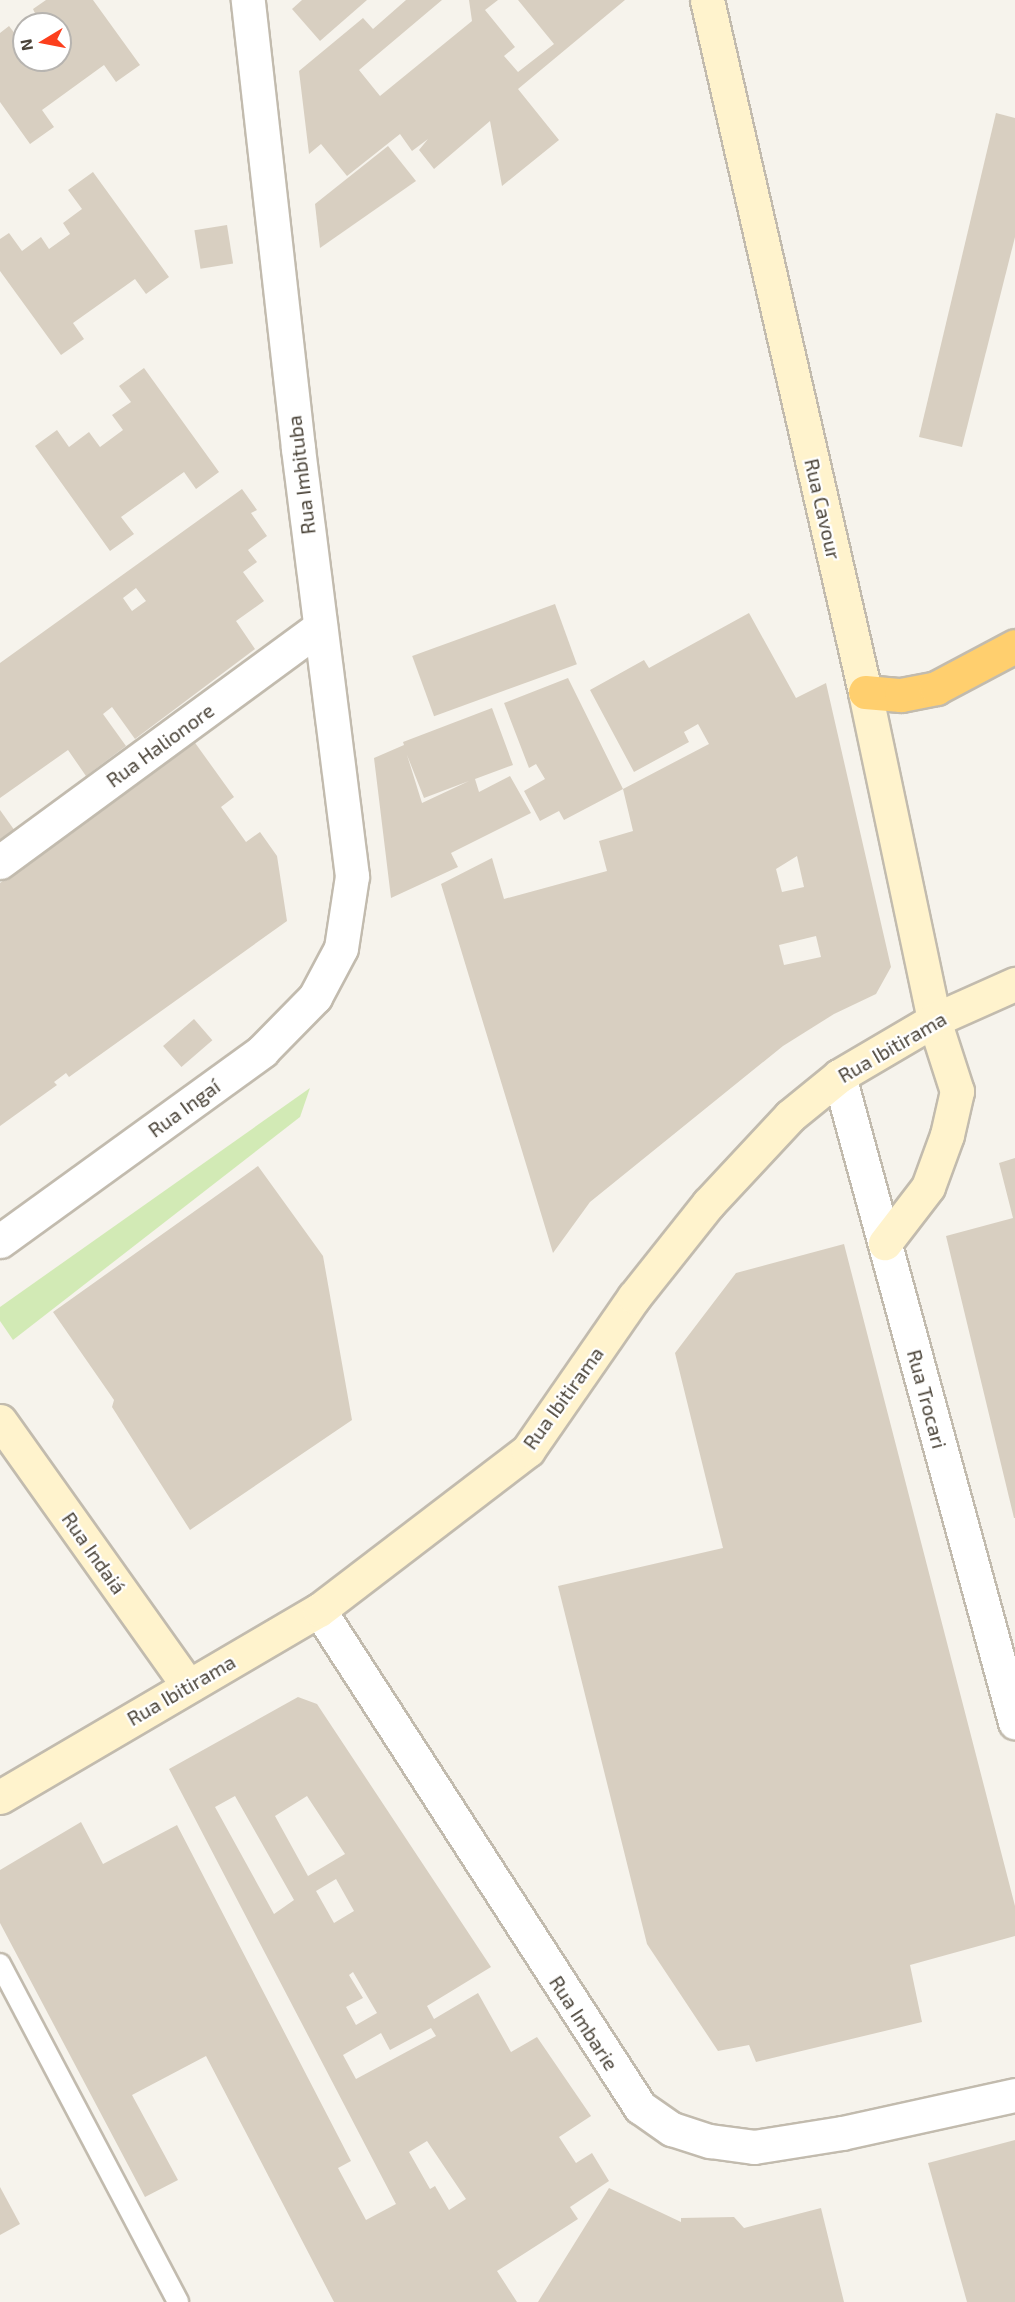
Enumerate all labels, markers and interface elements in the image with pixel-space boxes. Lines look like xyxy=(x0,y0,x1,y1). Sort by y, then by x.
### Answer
north arrow xyxy=(12,12,72,72)
text: N xyxy=(15,38,36,52)
street label: Rua Imbituba xyxy=(282,414,320,536)
street label: Rua Cavour xyxy=(800,456,846,562)
street label: Rua Halionore xyxy=(101,698,219,792)
street label: Rua Ibitirama xyxy=(834,1006,950,1088)
street label: Rua Ingaí xyxy=(143,1074,225,1142)
street label: Rua Ibitirama xyxy=(518,1342,608,1454)
street label: Rua Trocari xyxy=(902,1347,952,1451)
street label: Rua Indaiá xyxy=(57,1507,131,1599)
street label: Rua Ibitirama xyxy=(123,1649,239,1731)
street label: Rua Imbarie xyxy=(545,1971,623,2075)

